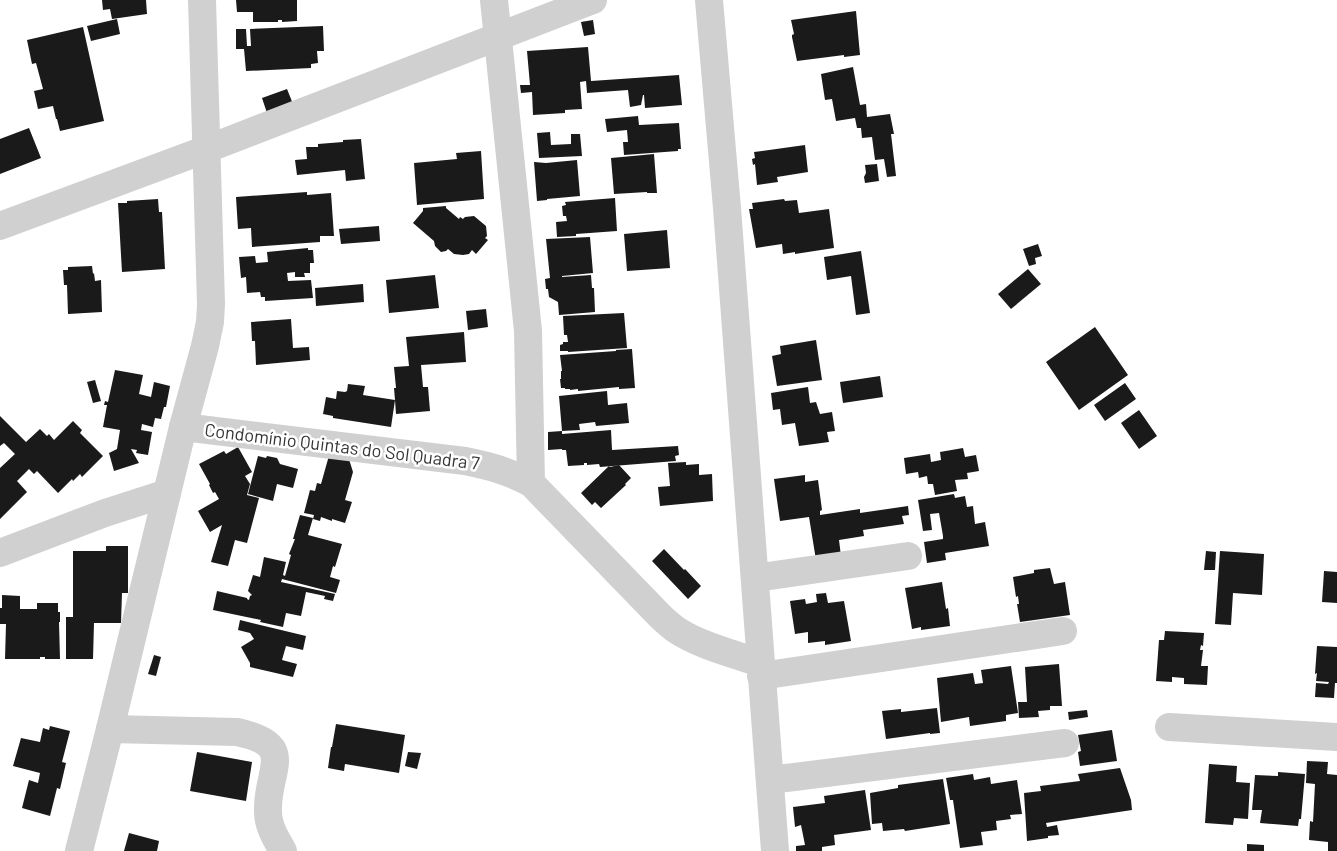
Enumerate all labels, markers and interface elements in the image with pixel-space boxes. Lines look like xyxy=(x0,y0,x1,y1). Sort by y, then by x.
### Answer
street label: Condomínio Quintas do Sol Quadra 7 xyxy=(203,418,481,474)

